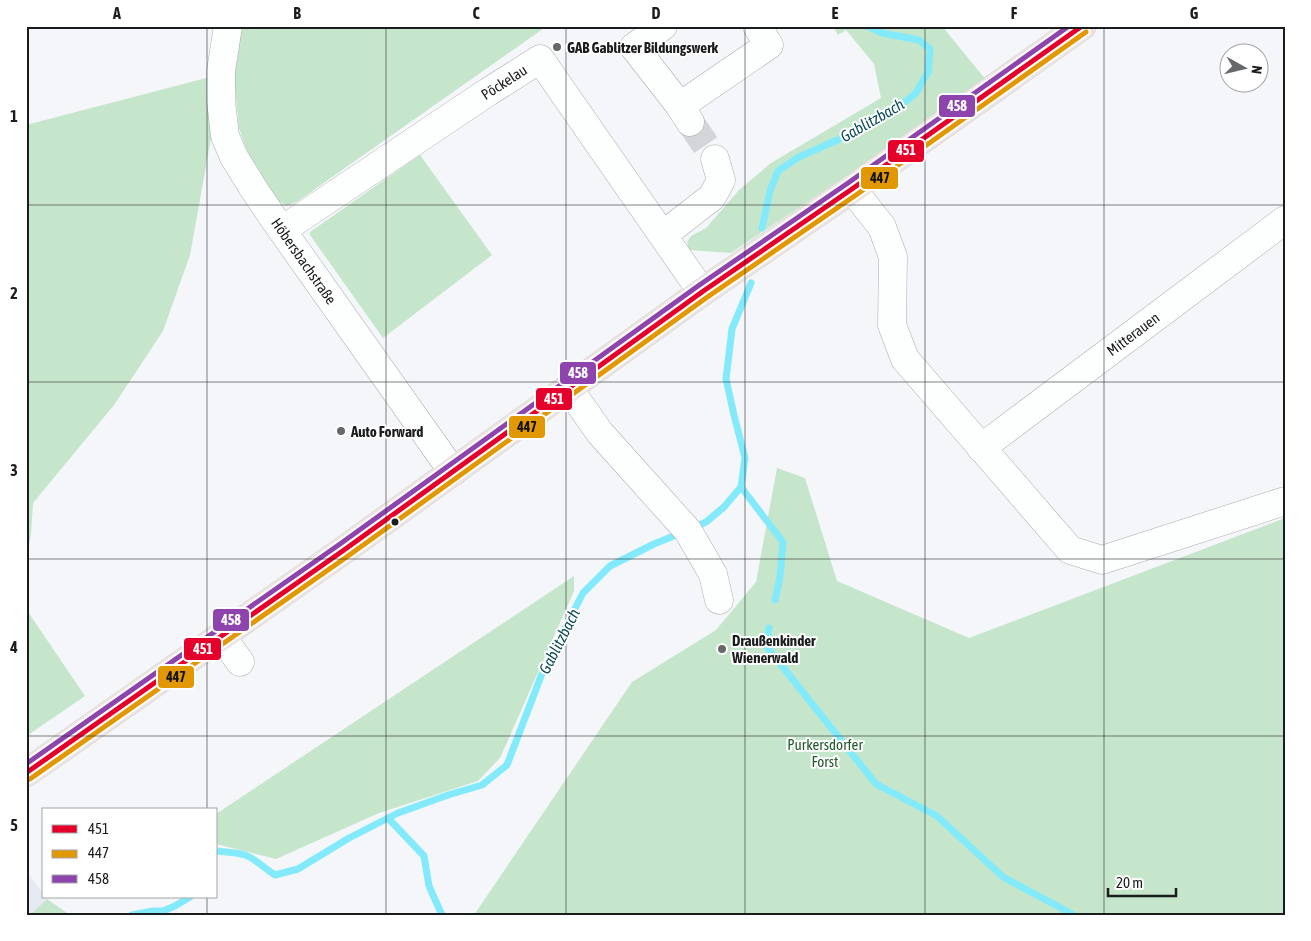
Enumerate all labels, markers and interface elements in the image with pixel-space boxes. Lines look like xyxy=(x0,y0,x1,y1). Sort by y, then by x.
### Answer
text: A xyxy=(112,4,121,22)
text: B xyxy=(293,4,301,22)
text: C xyxy=(472,4,480,22)
text: D xyxy=(652,4,661,22)
text: E xyxy=(832,4,839,22)
text: F xyxy=(1011,4,1018,22)
text: G xyxy=(1190,4,1199,22)
place label: GAB Gablitzer Bildungswerk xyxy=(567,39,719,56)
marker: GAB Gablitzer Bildungswerk xyxy=(551,41,563,53)
north arrow xyxy=(1218,42,1268,92)
street label: Pöckelau xyxy=(478,61,530,103)
text: N xyxy=(1248,65,1265,75)
water label: Gablitzbach xyxy=(837,94,907,145)
line badge: 458 xyxy=(938,94,976,118)
text: 458 xyxy=(946,98,967,114)
text: 1 xyxy=(10,107,18,125)
line badge: 451 xyxy=(887,139,925,163)
text: 451 xyxy=(895,142,916,158)
line badge: 447 xyxy=(860,166,899,190)
text: 447 xyxy=(869,170,890,186)
street label: Höbersbachstraße xyxy=(268,215,340,307)
text: 2 xyxy=(10,284,18,302)
street label: Mitterauen xyxy=(1103,309,1163,359)
line badge: 458 xyxy=(559,361,597,385)
text: 458 xyxy=(567,365,588,381)
line badge: 451 xyxy=(535,387,573,411)
text: 451 xyxy=(543,391,564,407)
line badge: 447 xyxy=(508,415,546,439)
text: 447 xyxy=(516,419,537,435)
place label: Auto Forward xyxy=(350,423,423,440)
marker: Auto Forward xyxy=(335,425,347,437)
text: 3 xyxy=(10,461,18,479)
unlabelled marker xyxy=(390,517,400,527)
water label: Gablitzbach xyxy=(535,605,583,676)
line badge: 458 xyxy=(212,608,250,632)
text: 458 xyxy=(220,612,241,628)
place label: Draußenkinder Wienerwald xyxy=(731,632,816,666)
line badge: 451 xyxy=(183,637,222,661)
text: 4 xyxy=(9,638,18,656)
text: 451 xyxy=(192,641,213,657)
marker: Draußenkinder Wienerwald xyxy=(716,643,728,655)
line badge: 447 xyxy=(157,665,195,689)
text: 447 xyxy=(165,669,186,685)
park label: Purkersdorfer Forst xyxy=(787,736,863,770)
legend xyxy=(42,808,218,898)
text: 5 xyxy=(10,816,18,834)
text: 451 xyxy=(88,820,109,837)
text: 447 xyxy=(88,844,109,861)
scale bar xyxy=(1108,866,1176,898)
text: 458 xyxy=(88,870,109,887)
text: 20 m xyxy=(1116,874,1143,891)

